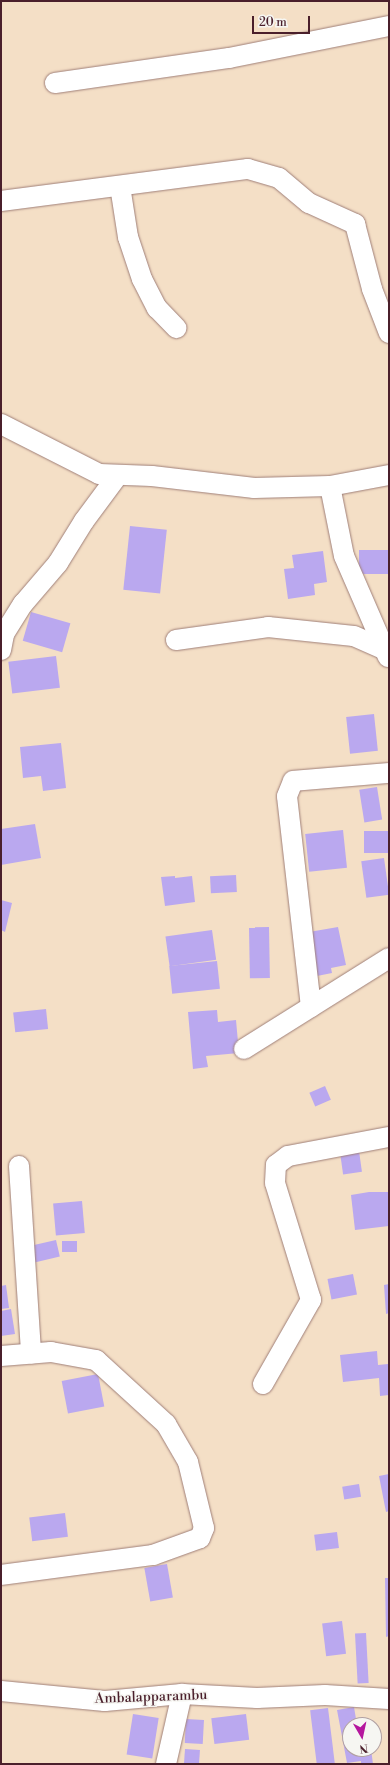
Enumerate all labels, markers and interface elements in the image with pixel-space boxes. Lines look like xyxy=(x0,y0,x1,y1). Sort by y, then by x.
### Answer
scale bar xyxy=(254,8,312,34)
text: 20 m xyxy=(259,15,287,30)
street label: Ambalapparambu xyxy=(94,1687,208,1707)
north arrow xyxy=(342,1717,382,1757)
text: N xyxy=(358,1740,369,1755)

